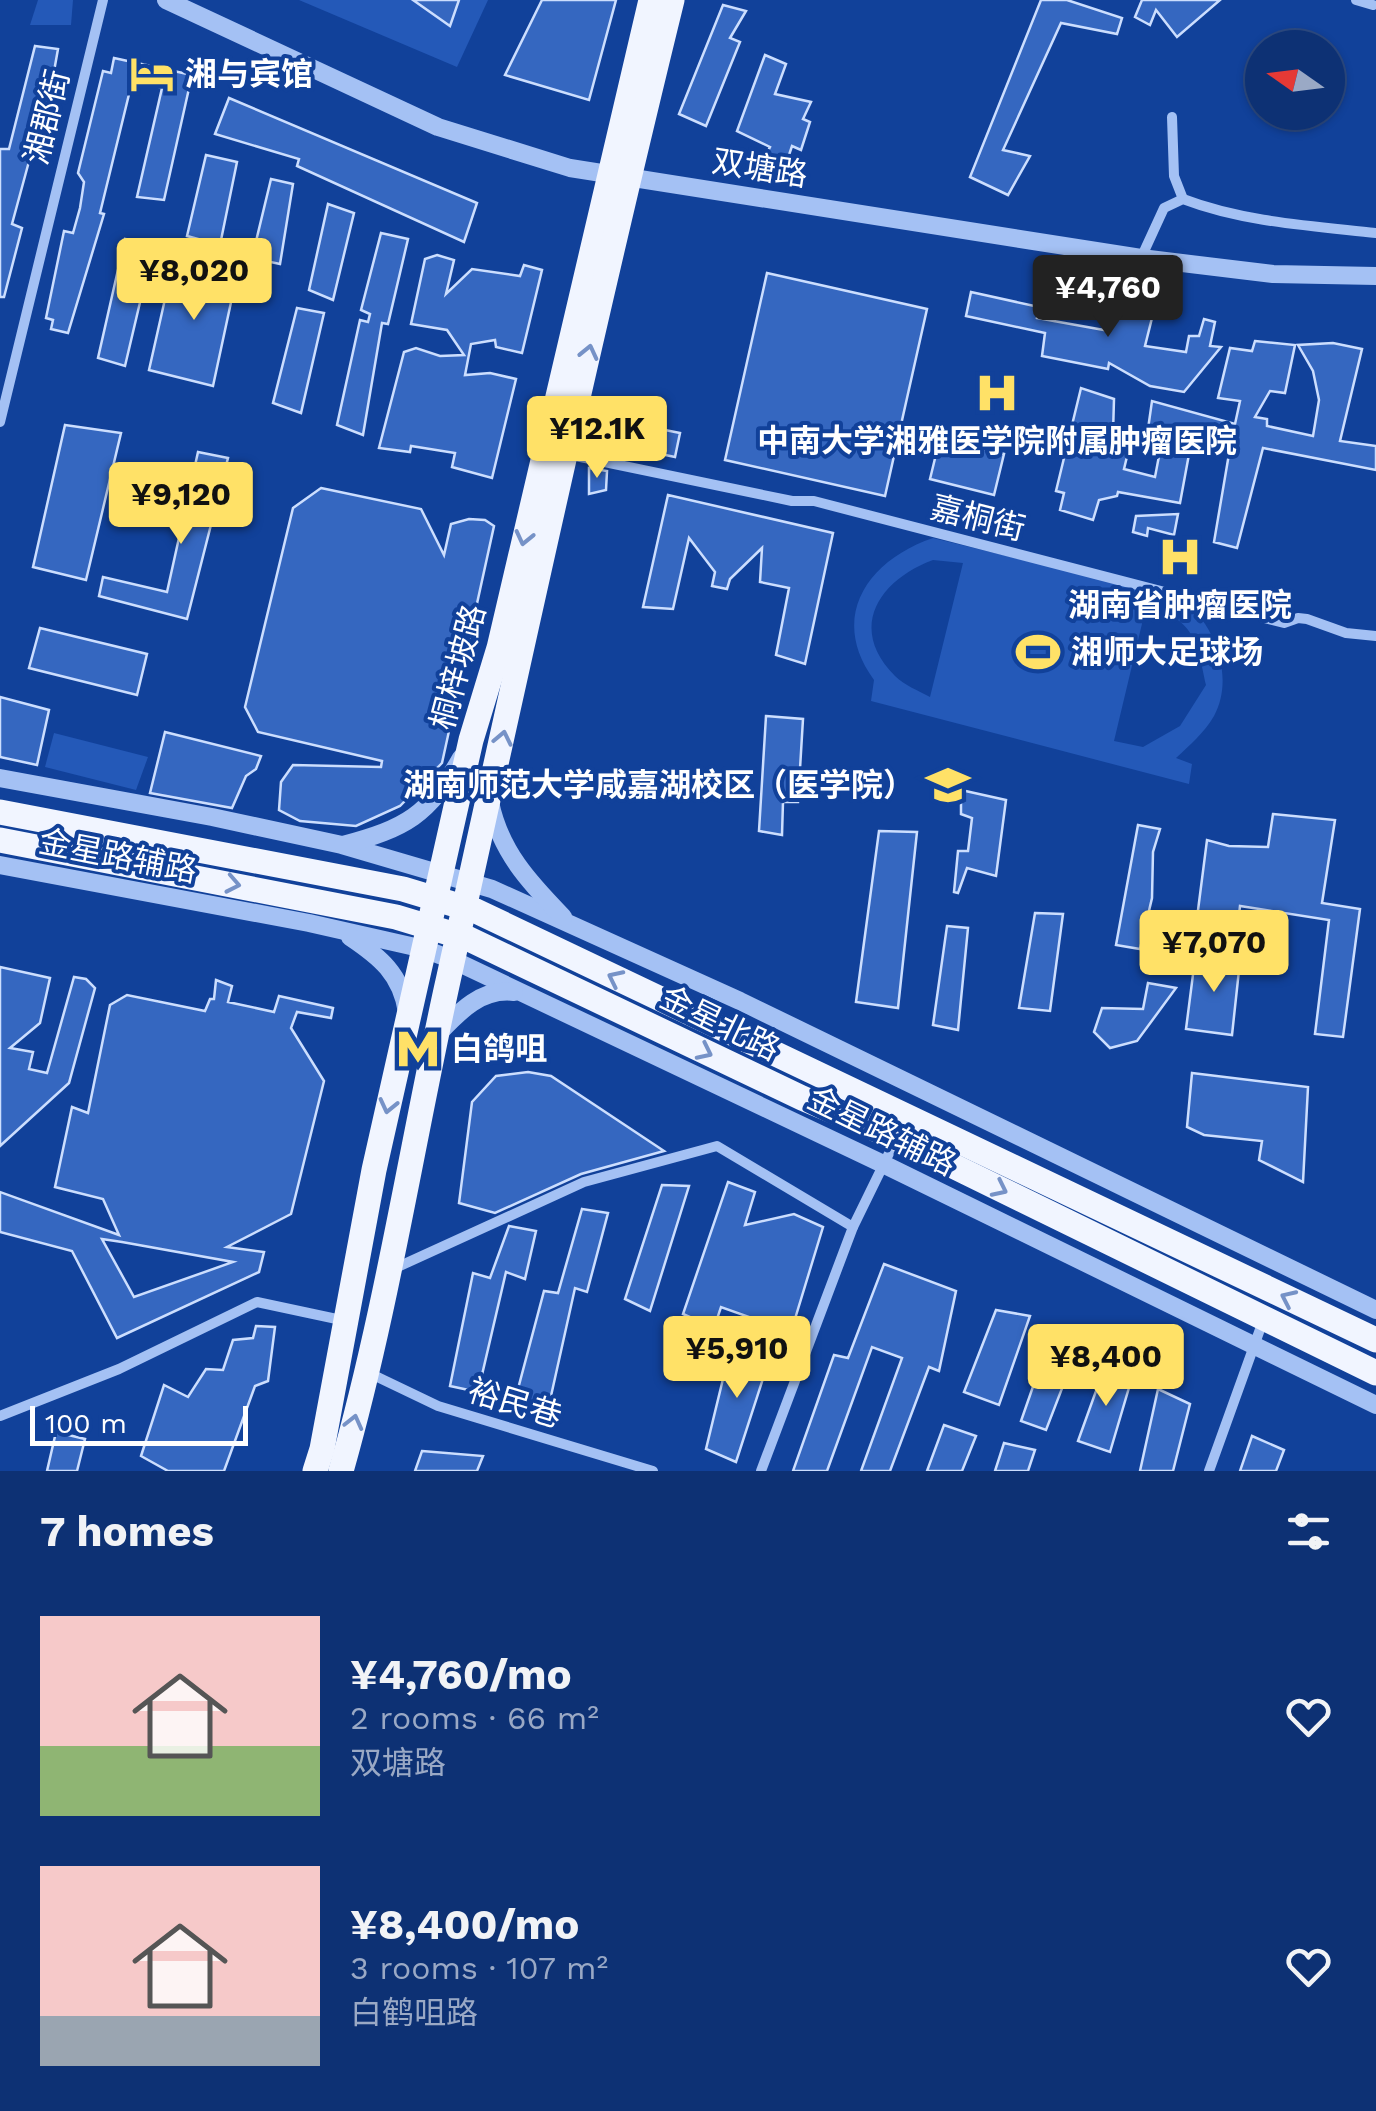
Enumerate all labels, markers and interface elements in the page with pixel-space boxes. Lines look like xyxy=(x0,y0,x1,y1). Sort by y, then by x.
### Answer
north arrow xyxy=(1245,30,1345,130)
map controls xyxy=(1245,30,1345,130)
hotel icon: 湘与宾馆 xyxy=(128,50,176,98)
place label: 湘与宾馆 xyxy=(185,55,313,93)
street label: 湘郡街 xyxy=(17,66,77,168)
street label: 双塘路 xyxy=(710,142,810,194)
pin: ¥8,020 xyxy=(113,238,275,323)
text: ¥8,020 xyxy=(139,251,249,289)
pin: ¥4,760 xyxy=(1027,255,1189,340)
text: ¥4,760 xyxy=(1055,268,1161,306)
one-way arrow xyxy=(577,344,598,361)
hospital icon: 中南大学湘雅医学院附属肿瘤医院 xyxy=(973,369,1021,417)
pin: ¥12.1K xyxy=(516,396,678,481)
text: ¥12.1K xyxy=(549,409,645,447)
place label: 中南大学湘雅医学院附属肿瘤医院 xyxy=(757,422,1237,460)
pin: ¥9,120 xyxy=(100,462,262,547)
text: ¥9,120 xyxy=(131,475,231,513)
street label: 嘉桐街 xyxy=(927,488,1029,548)
one-way arrow xyxy=(515,529,536,546)
hospital icon: 湖南省肿瘤医院 xyxy=(1156,533,1204,581)
place label: 湖南省肿瘤医院 xyxy=(1068,586,1292,624)
street label: 桐梓坡路 xyxy=(423,600,493,734)
sports icon: 湘师大足球场 xyxy=(1014,628,1062,676)
place label: 湘师大足球场 xyxy=(1071,633,1263,671)
one-way arrow xyxy=(492,730,513,747)
school or university icon: 湖南师范大学咸嘉湖校区（医学院） xyxy=(924,761,972,809)
place label: 湖南师范大学咸嘉湖校区（医学院） xyxy=(403,766,915,804)
street label: 金星路辅路 xyxy=(36,822,200,890)
one-way arrow xyxy=(224,873,241,894)
pin: ¥7,070 xyxy=(1133,910,1295,995)
text: ¥7,070 xyxy=(1162,923,1266,961)
one-way arrow xyxy=(607,970,625,990)
street label: 金星北路 xyxy=(654,978,786,1068)
metro station icon: 白鸽咀 xyxy=(394,1025,442,1073)
place label: 白鸽咀 xyxy=(451,1030,547,1068)
one-way arrow xyxy=(695,1040,713,1060)
street label: 金星路辅路 xyxy=(802,1079,962,1183)
one-way arrow xyxy=(379,1097,400,1114)
one-way arrow xyxy=(989,1177,1007,1196)
one-way arrow xyxy=(1280,1290,1298,1310)
pin: ¥5,910 xyxy=(656,1316,818,1401)
pin: ¥8,400 xyxy=(1025,1324,1187,1409)
text: ¥5,910 xyxy=(685,1329,789,1367)
text: ¥8,400 xyxy=(1050,1337,1162,1375)
street label: 裕民巷 xyxy=(464,1371,566,1435)
scale bar xyxy=(30,1401,248,1446)
text: 100 m xyxy=(45,1407,127,1440)
one-way arrow xyxy=(343,1414,364,1431)
icon: filters xyxy=(1281,1504,1336,1559)
text: 7 homes xyxy=(40,1507,214,1556)
text: ¥4,760/mo xyxy=(350,1650,572,1699)
icon: home xyxy=(120,1656,240,1776)
icon: heart xyxy=(1281,1689,1336,1744)
text: 2 rooms · 66 m² xyxy=(350,1699,599,1737)
text: 双塘路 xyxy=(350,1744,446,1782)
text: ¥8,400/mo xyxy=(350,1900,579,1949)
icon: home xyxy=(120,1906,240,2026)
icon: heart xyxy=(1281,1939,1336,1994)
text: 3 rooms · 107 m² xyxy=(350,1949,608,1987)
text: 白鹤咀路 xyxy=(350,1994,478,2032)

